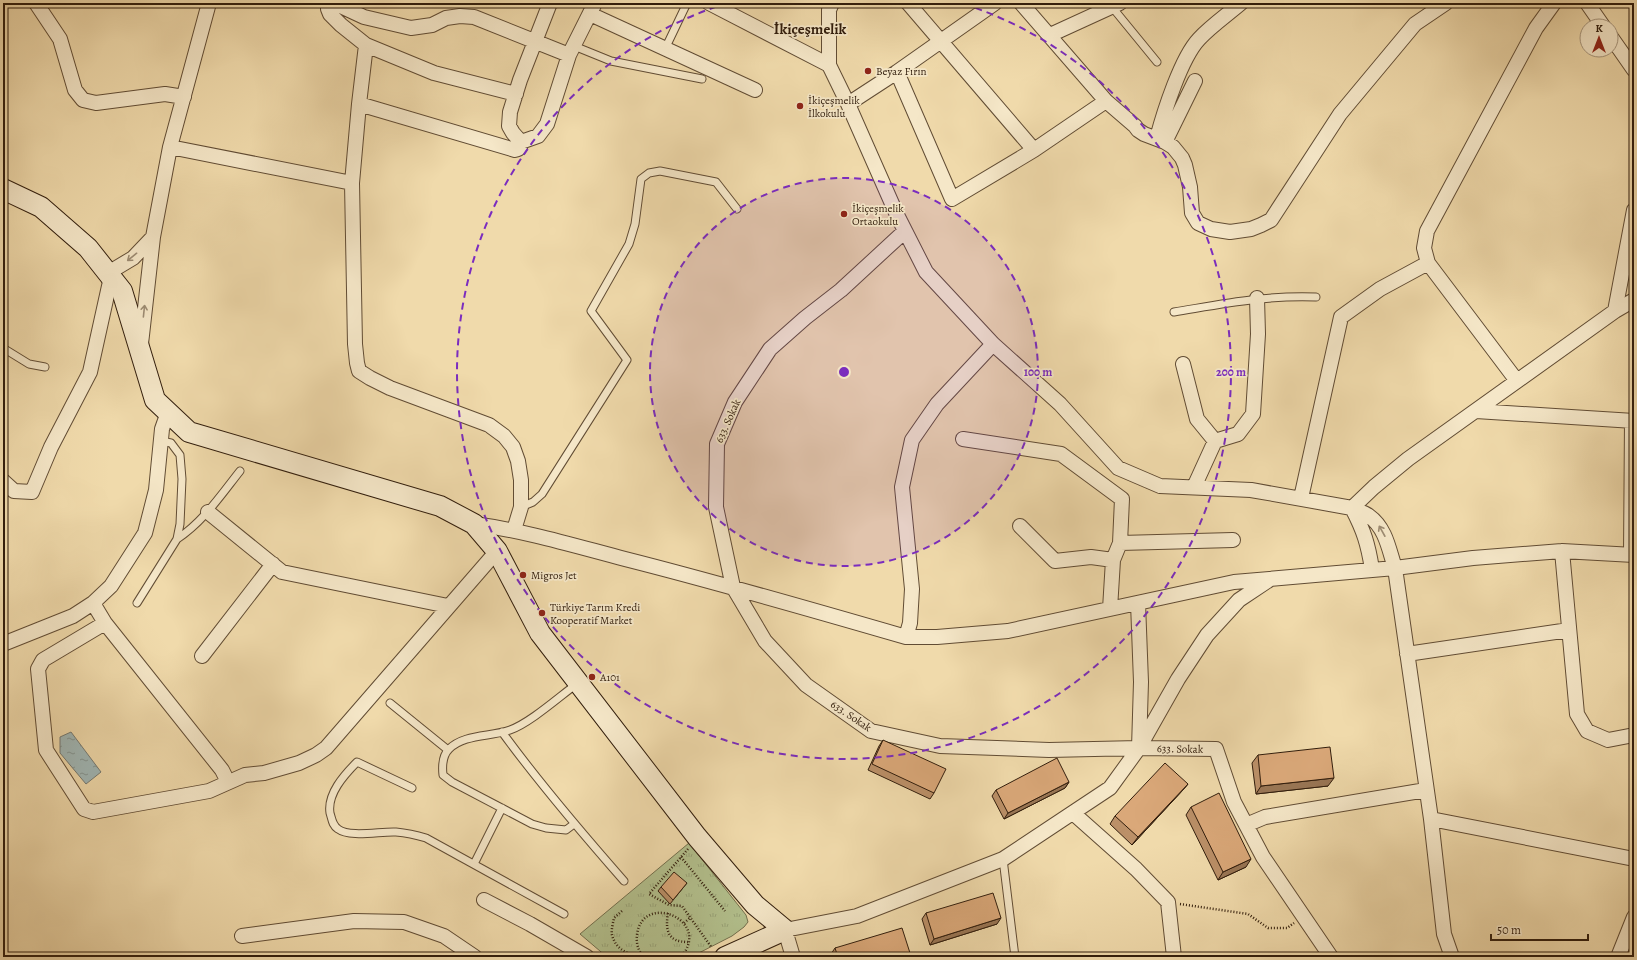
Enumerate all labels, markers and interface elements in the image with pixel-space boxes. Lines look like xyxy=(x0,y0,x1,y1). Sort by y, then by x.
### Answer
north arrow xyxy=(1579,18,1619,58)
district label: İkiçeşmelik xyxy=(774,19,847,39)
text: K xyxy=(1595,21,1603,36)
place label: Beyaz Fırın xyxy=(876,64,927,79)
marker: Beyaz Fırın xyxy=(863,66,873,76)
place label: İkiçeşmelik İlkokulu xyxy=(808,93,860,121)
marker: İkiçeşmelik İlkokulu xyxy=(795,101,805,111)
place label: İkiçeşmelik Ortaokulu xyxy=(852,201,904,229)
marker: İkiçeşmelik Ortaokulu xyxy=(839,209,849,219)
one-way arrow xyxy=(127,253,138,262)
one-way arrow xyxy=(140,305,148,318)
text: 100 m xyxy=(1024,364,1052,380)
text: 200 m xyxy=(1216,364,1246,380)
centre of rings xyxy=(837,365,851,379)
street label: 633. Sokak xyxy=(712,396,745,445)
one-way arrow xyxy=(1378,526,1385,538)
place label: Migros Jet xyxy=(531,568,577,583)
marker: Migros Jet xyxy=(518,570,528,580)
place label: Türkiye Tarım Kredi Kooperatif Market xyxy=(550,600,640,628)
marker: Türkiye Tarım Kredi Kooperatif Market xyxy=(537,608,547,618)
place label: A101 xyxy=(599,670,620,685)
marker: A101 xyxy=(587,672,597,682)
street label: 633. Sokak xyxy=(828,697,875,736)
street label: 633. Sokak xyxy=(1157,741,1204,757)
scale bar xyxy=(1491,916,1588,942)
text: 50 m xyxy=(1497,922,1521,938)

